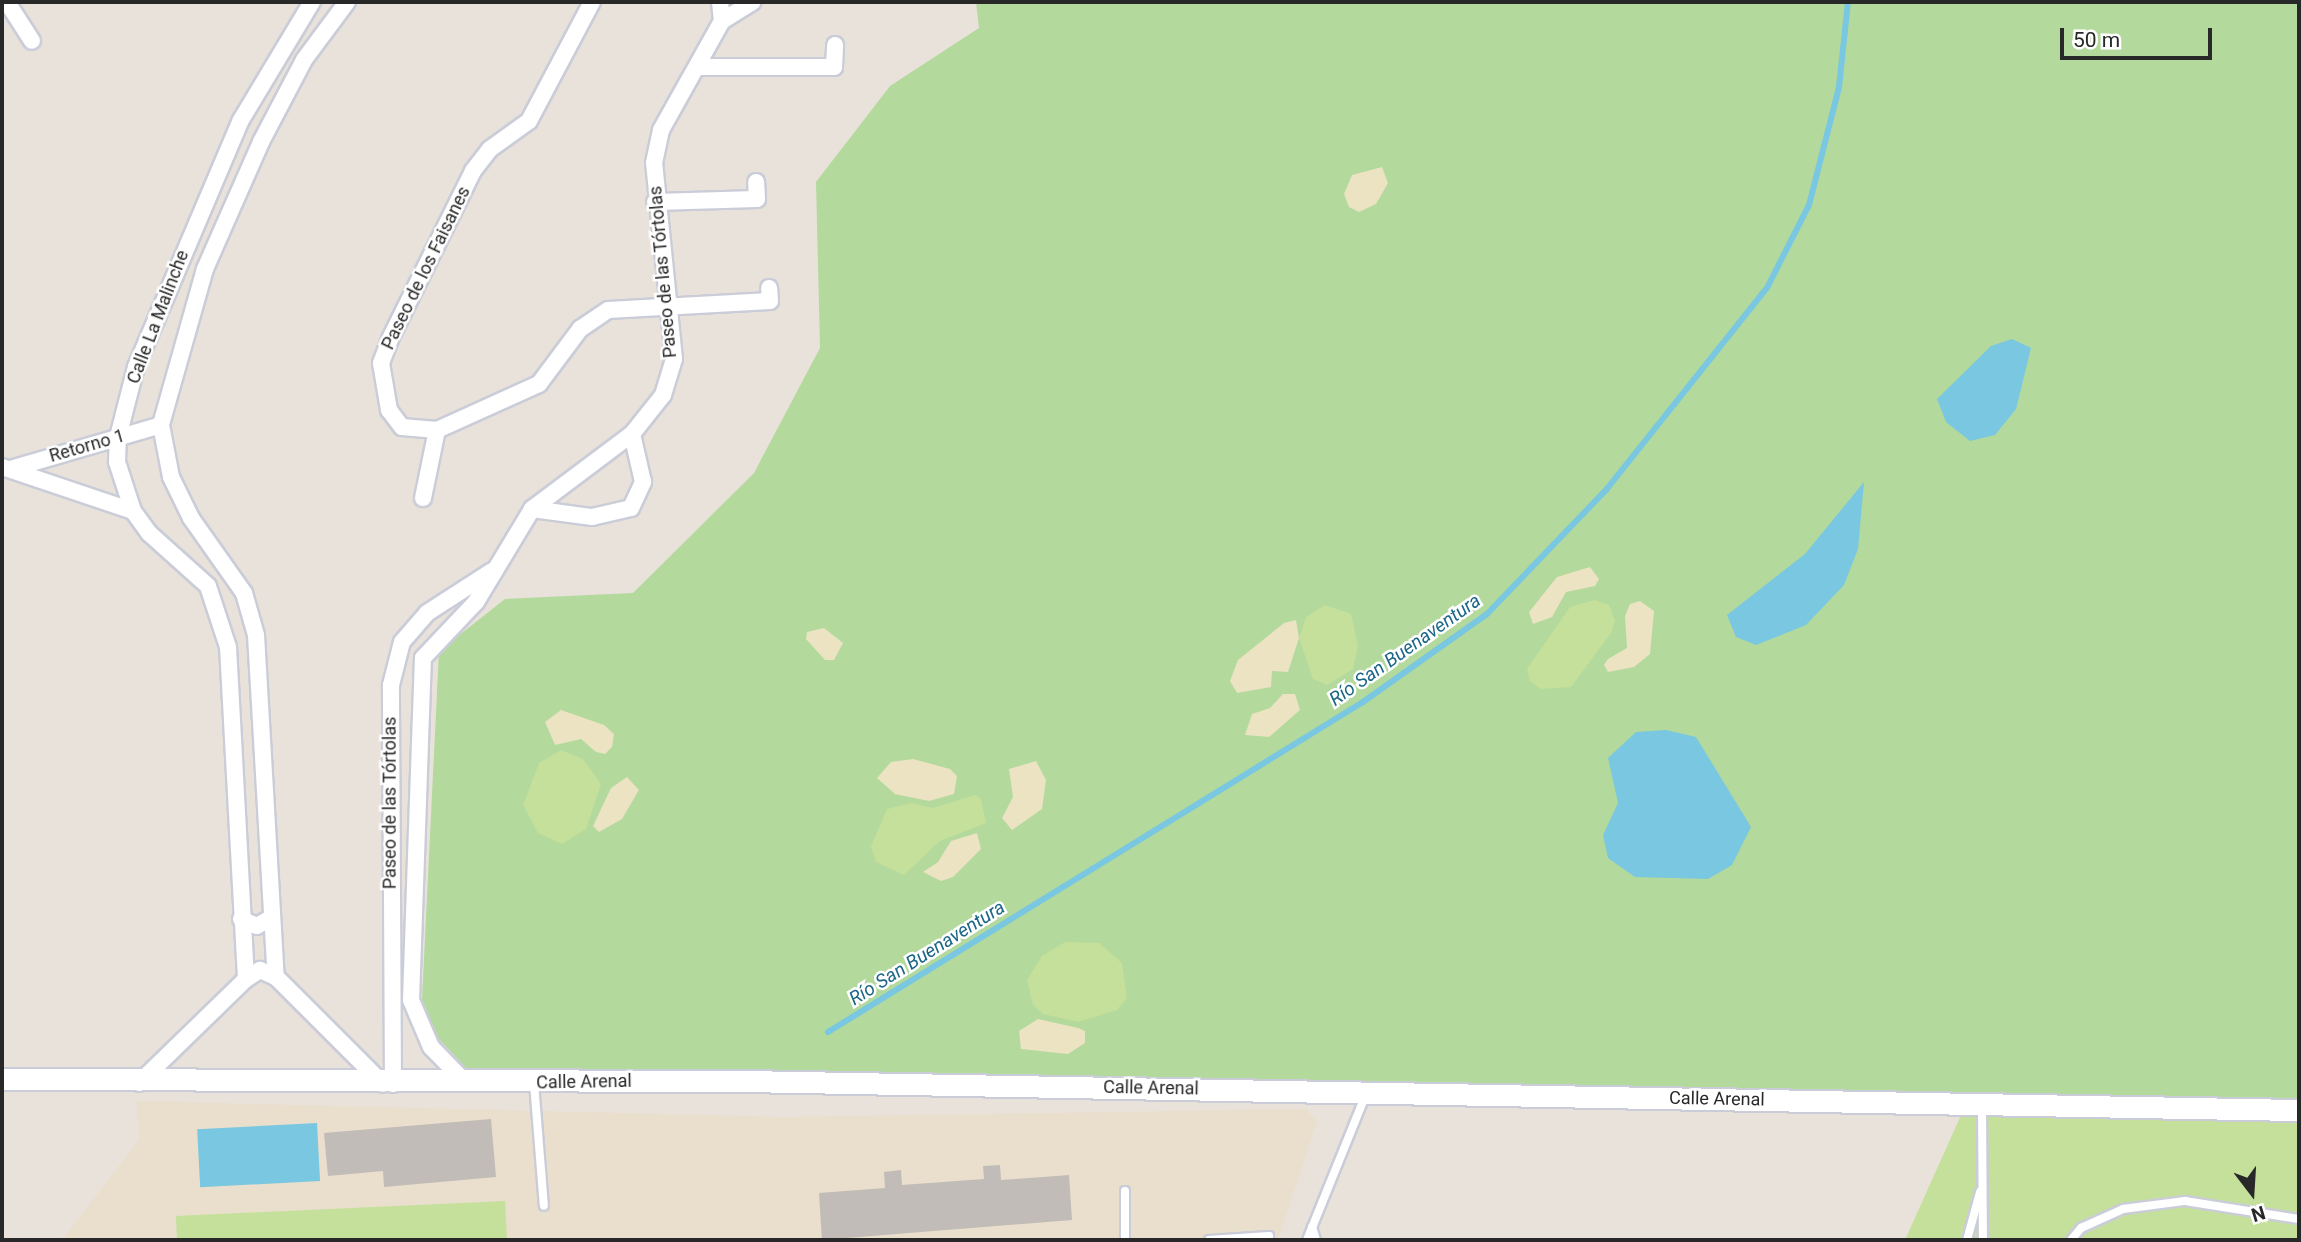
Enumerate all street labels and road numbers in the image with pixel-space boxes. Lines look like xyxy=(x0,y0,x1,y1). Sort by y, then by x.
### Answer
street label: Paseo de los Faisanes xyxy=(377,183,475,353)
street label: Paseo de las Tórtolas xyxy=(645,185,681,359)
street label: Calle La Malinche xyxy=(123,247,193,387)
street label: Retorno 1 xyxy=(47,425,127,467)
street label: Paseo de las Tórtolas xyxy=(379,717,401,889)
street label: Calle Arenal xyxy=(536,1070,632,1094)
street label: Calle Arenal xyxy=(1103,1076,1199,1100)
street label: Calle Arenal xyxy=(1669,1087,1765,1111)

